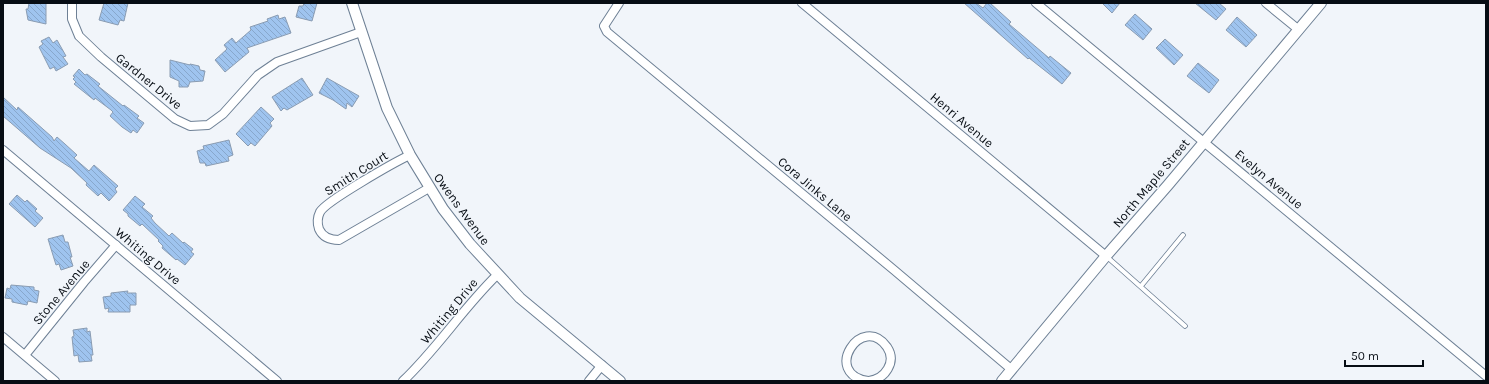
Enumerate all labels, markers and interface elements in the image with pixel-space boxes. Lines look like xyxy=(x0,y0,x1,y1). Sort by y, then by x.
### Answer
street label: Gardner Drive xyxy=(113,50,185,112)
street label: Henri Avenue xyxy=(927,89,997,151)
street label: North Maple Street xyxy=(1109,135,1193,230)
street label: Evelyn Avenue xyxy=(1232,146,1306,212)
street label: Smith Court xyxy=(321,147,391,199)
street label: Cora Jinks Lane xyxy=(775,154,855,225)
street label: Owens Avenue xyxy=(431,170,493,248)
street label: Whiting Drive xyxy=(112,224,184,288)
street label: Stone Avenue xyxy=(29,256,93,328)
street label: Whiting Drive xyxy=(417,275,481,347)
scale bar xyxy=(1345,342,1423,368)
text: 50 m xyxy=(1351,349,1379,363)

